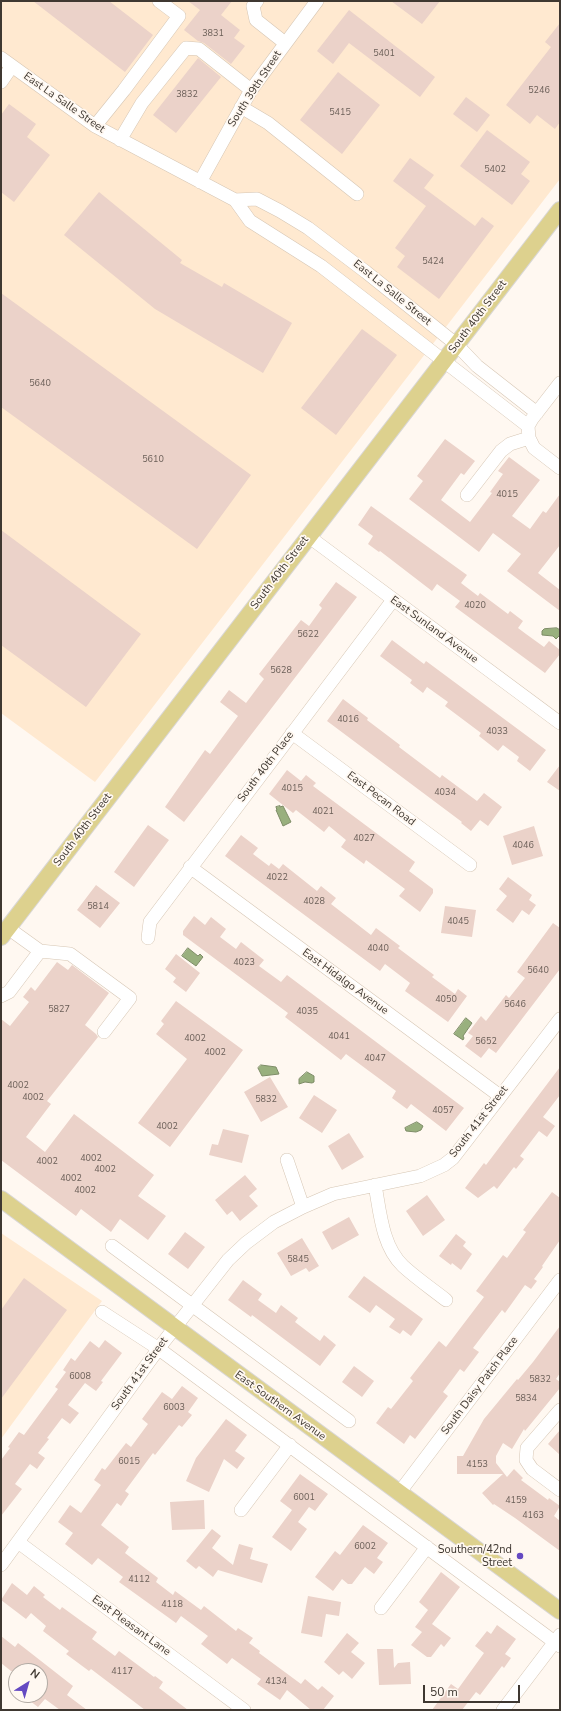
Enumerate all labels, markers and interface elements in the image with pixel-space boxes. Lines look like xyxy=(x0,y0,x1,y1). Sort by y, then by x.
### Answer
house number: 3831 xyxy=(202,29,224,39)
street label: South 39th Street xyxy=(225,48,285,130)
house number: 5401 xyxy=(373,49,395,59)
street label: East La Salle Street xyxy=(21,70,107,136)
house number: 5246 xyxy=(528,86,550,96)
house number: 3832 xyxy=(176,90,198,100)
house number: 5415 xyxy=(329,108,351,118)
house number: 5402 xyxy=(484,165,506,175)
house number: 5424 xyxy=(422,257,444,267)
street label: East La Salle Street xyxy=(350,258,434,328)
street label: South 40th Street xyxy=(446,278,510,356)
house number: 5640 xyxy=(29,379,51,389)
house number: 5610 xyxy=(142,455,164,465)
house number: 4015 xyxy=(496,490,518,500)
street label: South 40th Street xyxy=(248,534,312,612)
street label: East Sunland Avenue xyxy=(388,594,480,666)
house number: 4020 xyxy=(464,601,486,611)
house number: 5622 xyxy=(297,630,319,640)
house number: 5628 xyxy=(270,666,292,676)
house number: 4016 xyxy=(337,715,359,725)
house number: 4033 xyxy=(486,727,508,737)
street label: South 40th Place xyxy=(235,729,297,805)
street label: East Pecan Road xyxy=(344,769,418,829)
house number: 4015 xyxy=(281,784,303,794)
house number: 4034 xyxy=(434,788,456,798)
street label: South 40th Street xyxy=(51,791,115,869)
house number: 4021 xyxy=(312,807,334,817)
house number: 4027 xyxy=(353,834,375,844)
house number: 4046 xyxy=(512,841,534,851)
house number: 4022 xyxy=(266,873,288,883)
house number: 4028 xyxy=(303,897,325,907)
house number: 5814 xyxy=(87,902,109,912)
house number: 4045 xyxy=(447,917,469,927)
house number: 4040 xyxy=(367,944,389,954)
street label: East Hidalgo Avenue xyxy=(299,946,391,1018)
house number: 4023 xyxy=(233,958,255,968)
house number: 5640 xyxy=(527,966,549,976)
house number: 4050 xyxy=(435,995,457,1005)
house number: 5646 xyxy=(504,1000,526,1010)
house number: 5827 xyxy=(48,1005,70,1015)
house number: 4035 xyxy=(296,1007,318,1017)
house number: 4041 xyxy=(328,1032,350,1042)
house number: 4002 xyxy=(184,1034,206,1044)
house number: 5652 xyxy=(475,1037,497,1047)
house number: 4002 xyxy=(204,1048,226,1058)
house number: 4047 xyxy=(364,1054,386,1064)
house number: 4002 xyxy=(7,1081,29,1091)
street label: South 41st Street xyxy=(447,1084,511,1160)
house number: 4002 xyxy=(22,1093,44,1103)
house number: 5832 xyxy=(255,1095,277,1105)
house number: 4057 xyxy=(432,1106,454,1116)
house number: 4002 xyxy=(156,1122,178,1132)
house number: 4002 xyxy=(80,1154,102,1164)
house number: 4002 xyxy=(36,1157,58,1167)
house number: 4002 xyxy=(94,1165,116,1175)
house number: 4002 xyxy=(60,1174,82,1184)
house number: 4002 xyxy=(74,1186,96,1196)
house number: 5845 xyxy=(287,1255,309,1265)
street label: South Daisy Patch Place xyxy=(439,1334,521,1438)
street label: South 41st Street xyxy=(109,1335,171,1413)
street label: East Southern Avenue xyxy=(232,1368,328,1444)
house number: 6008 xyxy=(69,1372,91,1382)
house number: 5832 xyxy=(529,1375,551,1385)
house number: 5834 xyxy=(515,1394,537,1404)
house number: 6003 xyxy=(163,1403,185,1413)
house number: 6015 xyxy=(118,1457,140,1467)
house number: 4153 xyxy=(466,1460,488,1470)
house number: 6001 xyxy=(293,1493,315,1503)
house number: 4159 xyxy=(505,1496,527,1506)
house number: 4163 xyxy=(522,1511,544,1521)
house number: 6002 xyxy=(354,1542,376,1552)
place label: Southern/42nd Street xyxy=(438,1543,512,1569)
marker: Southern/42nd Street xyxy=(515,1551,525,1561)
house number: 4112 xyxy=(128,1575,150,1585)
street label: East Pleasant Lane xyxy=(89,1593,173,1659)
house number: 4118 xyxy=(161,1600,183,1610)
north arrow xyxy=(8,1663,48,1703)
text: N xyxy=(27,1665,43,1682)
house number: 4117 xyxy=(111,1667,133,1677)
house number: 4134 xyxy=(265,1677,287,1687)
scale bar xyxy=(425,1677,522,1703)
text: 50 m xyxy=(430,1684,458,1700)

